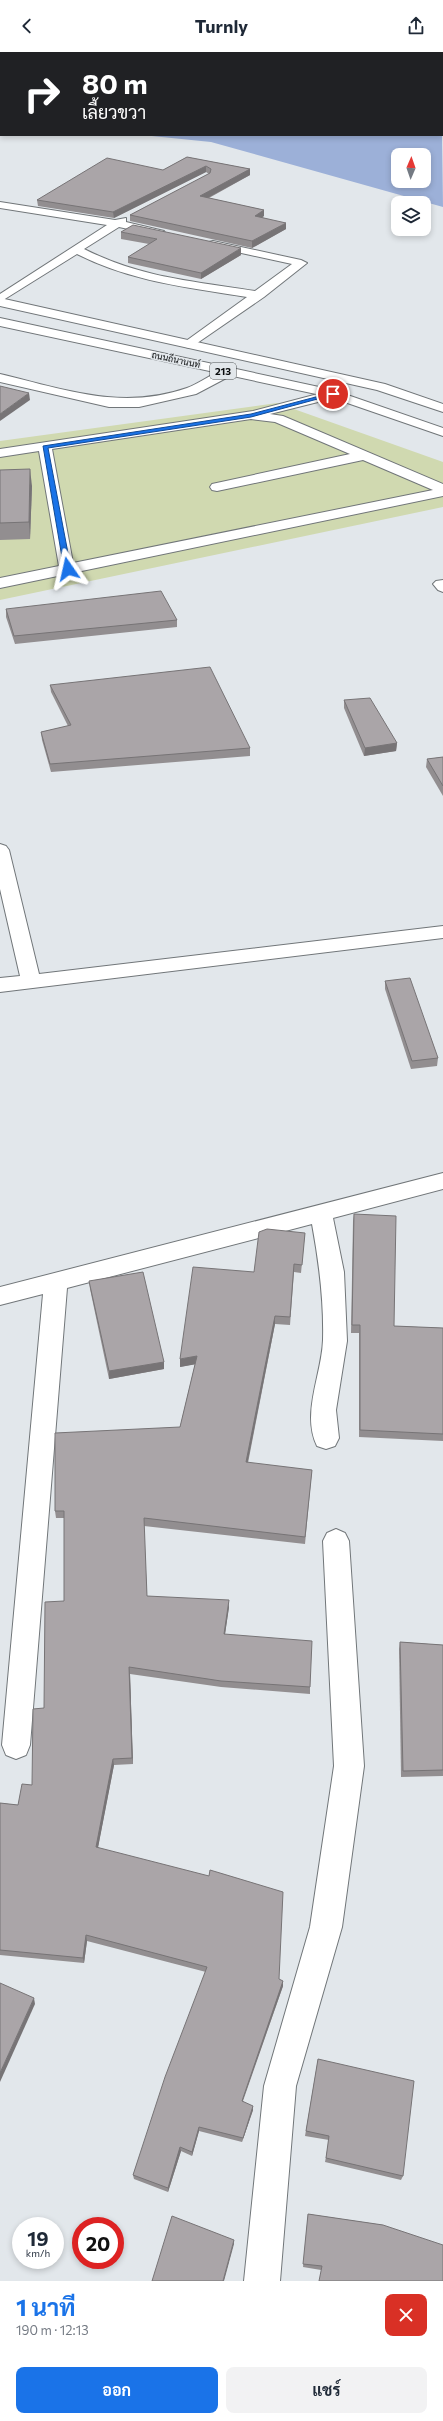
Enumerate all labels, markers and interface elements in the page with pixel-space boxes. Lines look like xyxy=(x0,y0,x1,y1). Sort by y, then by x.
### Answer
icon: back xyxy=(16,15,38,37)
text: Turnly xyxy=(195,15,248,37)
icon: share xyxy=(405,15,427,37)
text: 80 m xyxy=(82,66,148,100)
icon: right xyxy=(16,68,68,120)
text: เลี้ยวขวา xyxy=(82,101,146,123)
north arrow xyxy=(391,148,431,188)
map controls xyxy=(391,148,431,236)
button: layers xyxy=(391,196,431,236)
street label: ถนนถีนานนท์ xyxy=(151,349,201,370)
road number: 213 xyxy=(210,363,236,379)
pin xyxy=(316,377,350,411)
icon: arrive xyxy=(322,383,344,405)
position arrow xyxy=(47,548,89,590)
speed limit sign: 20 xyxy=(72,2217,124,2269)
text: 19 xyxy=(27,2226,49,2250)
text: km/h xyxy=(26,2247,50,2259)
text: 1 นาที xyxy=(16,2292,76,2321)
button: close xyxy=(385,2294,427,2336)
text: 190 m · 12:13 xyxy=(16,2322,89,2338)
button: ออก xyxy=(16,2367,218,2413)
button: แชร์ xyxy=(226,2367,427,2413)

